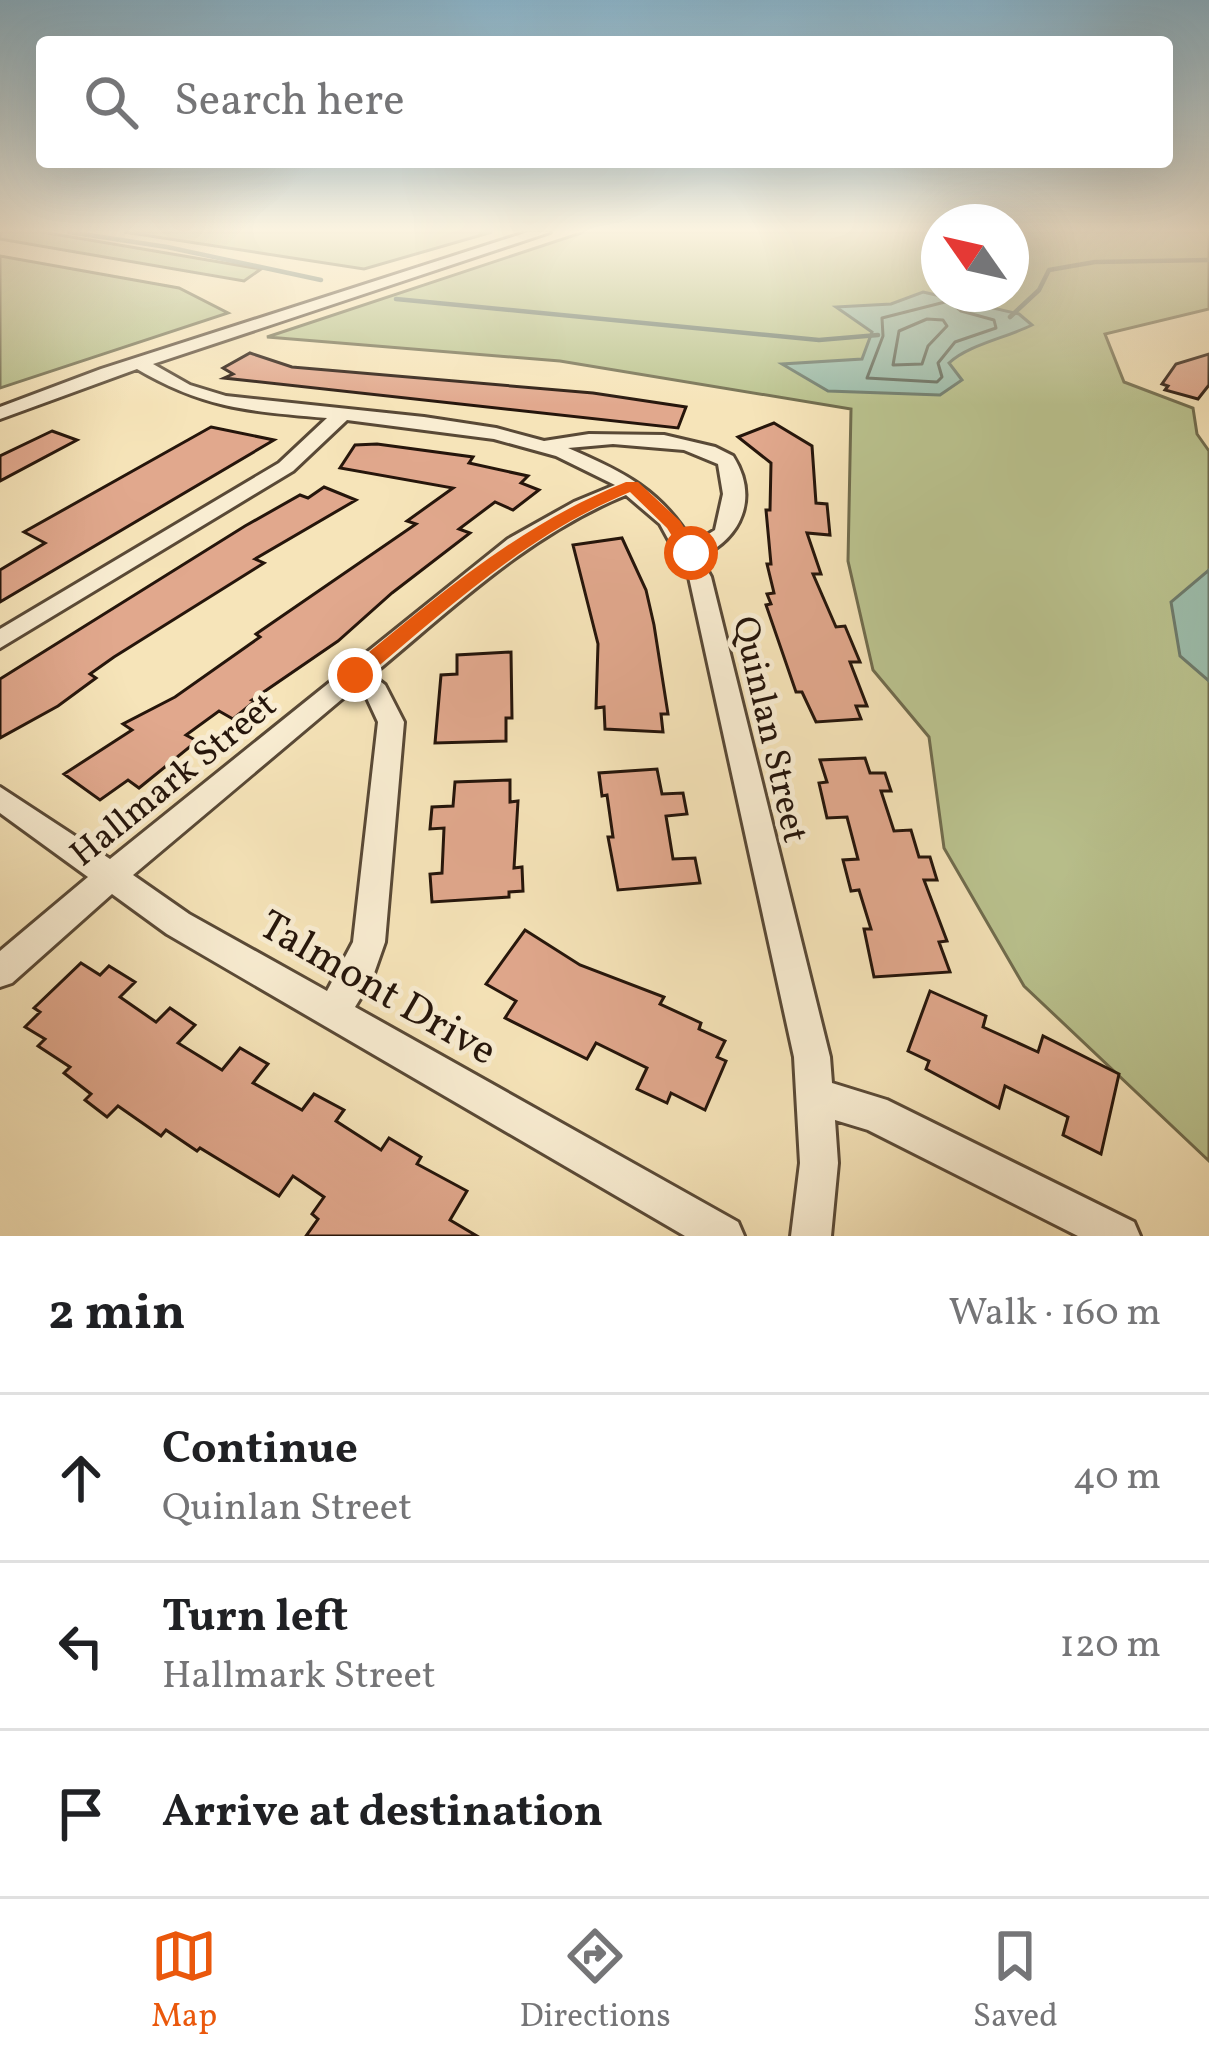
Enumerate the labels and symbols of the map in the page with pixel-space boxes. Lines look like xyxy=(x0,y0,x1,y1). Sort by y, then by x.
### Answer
north arrow xyxy=(921,204,1029,312)
route start xyxy=(664,526,718,580)
street label: Quinlan Street xyxy=(718,612,818,848)
route end xyxy=(328,648,382,702)
street label: Hallmark Street xyxy=(61,682,288,880)
street label: Talmont Drive xyxy=(247,898,507,1082)

